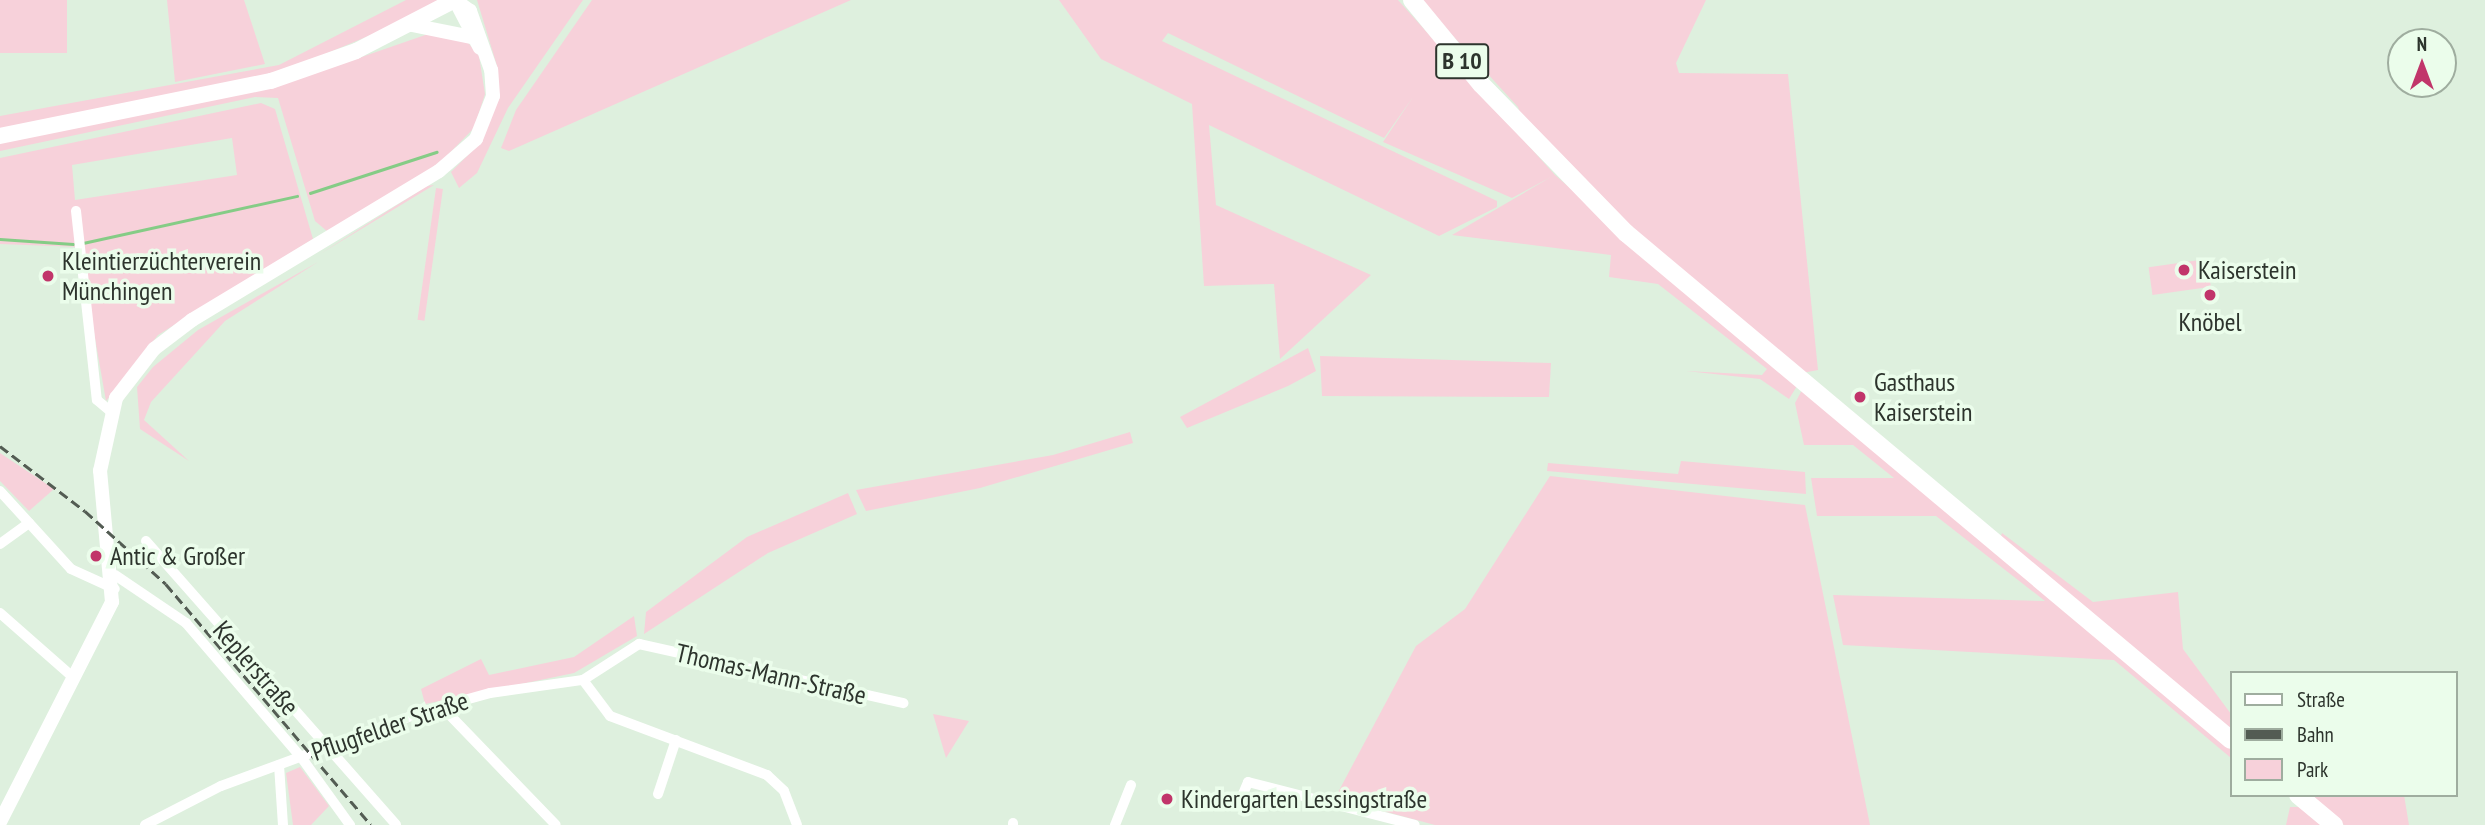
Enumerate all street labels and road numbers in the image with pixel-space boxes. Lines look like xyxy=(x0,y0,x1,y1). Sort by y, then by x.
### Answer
road number: B 10 xyxy=(1434,40,1490,82)
street label: Keplerstraße xyxy=(207,614,305,722)
street label: Thomas-Mann-Straße xyxy=(673,637,869,711)
street label: Pflugfelder Straße xyxy=(308,685,472,767)

